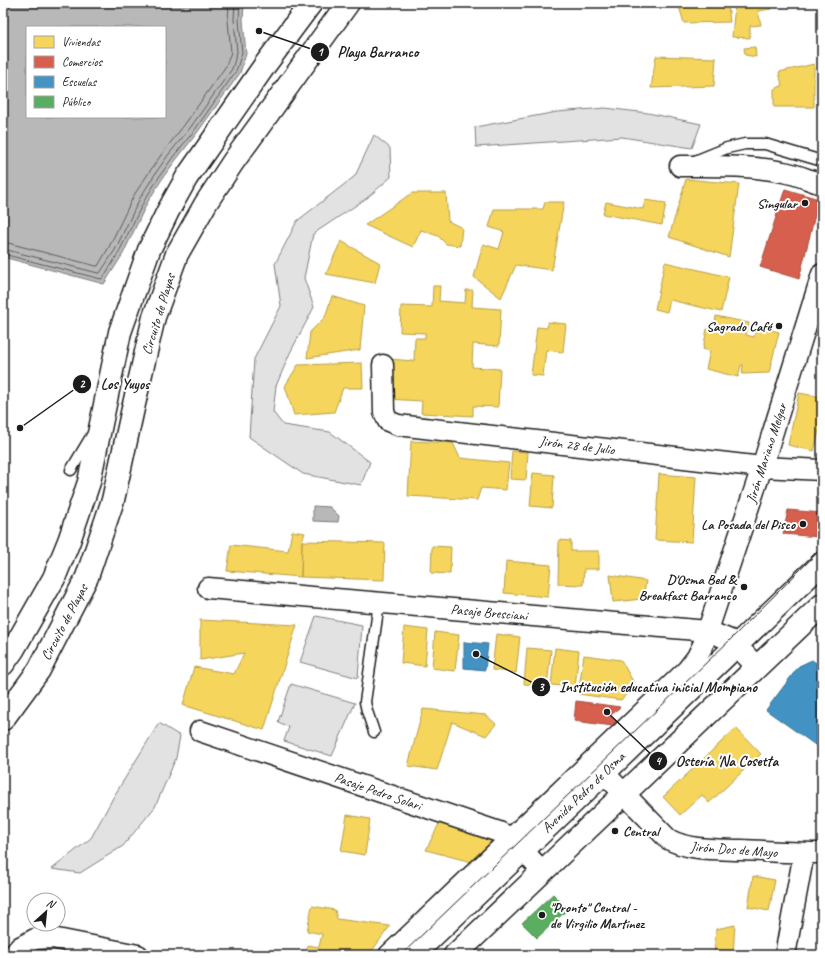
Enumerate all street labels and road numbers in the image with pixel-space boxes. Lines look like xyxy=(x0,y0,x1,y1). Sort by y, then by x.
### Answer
street label: Circuito de Playas xyxy=(138,270,179,357)
street label: Jirón Mariano Melgar xyxy=(742,400,791,506)
street label: Jirón 28 de Julio xyxy=(537,432,617,459)
street label: Circuito de Playas xyxy=(37,580,92,663)
street label: Pasaje Bresciani xyxy=(450,601,530,625)
street label: Avenida Pedro de Osma xyxy=(538,748,629,836)
street label: Pasaje Pedro Solari xyxy=(332,769,426,815)
street label: Jirón Dos de Mayo xyxy=(689,838,779,861)

